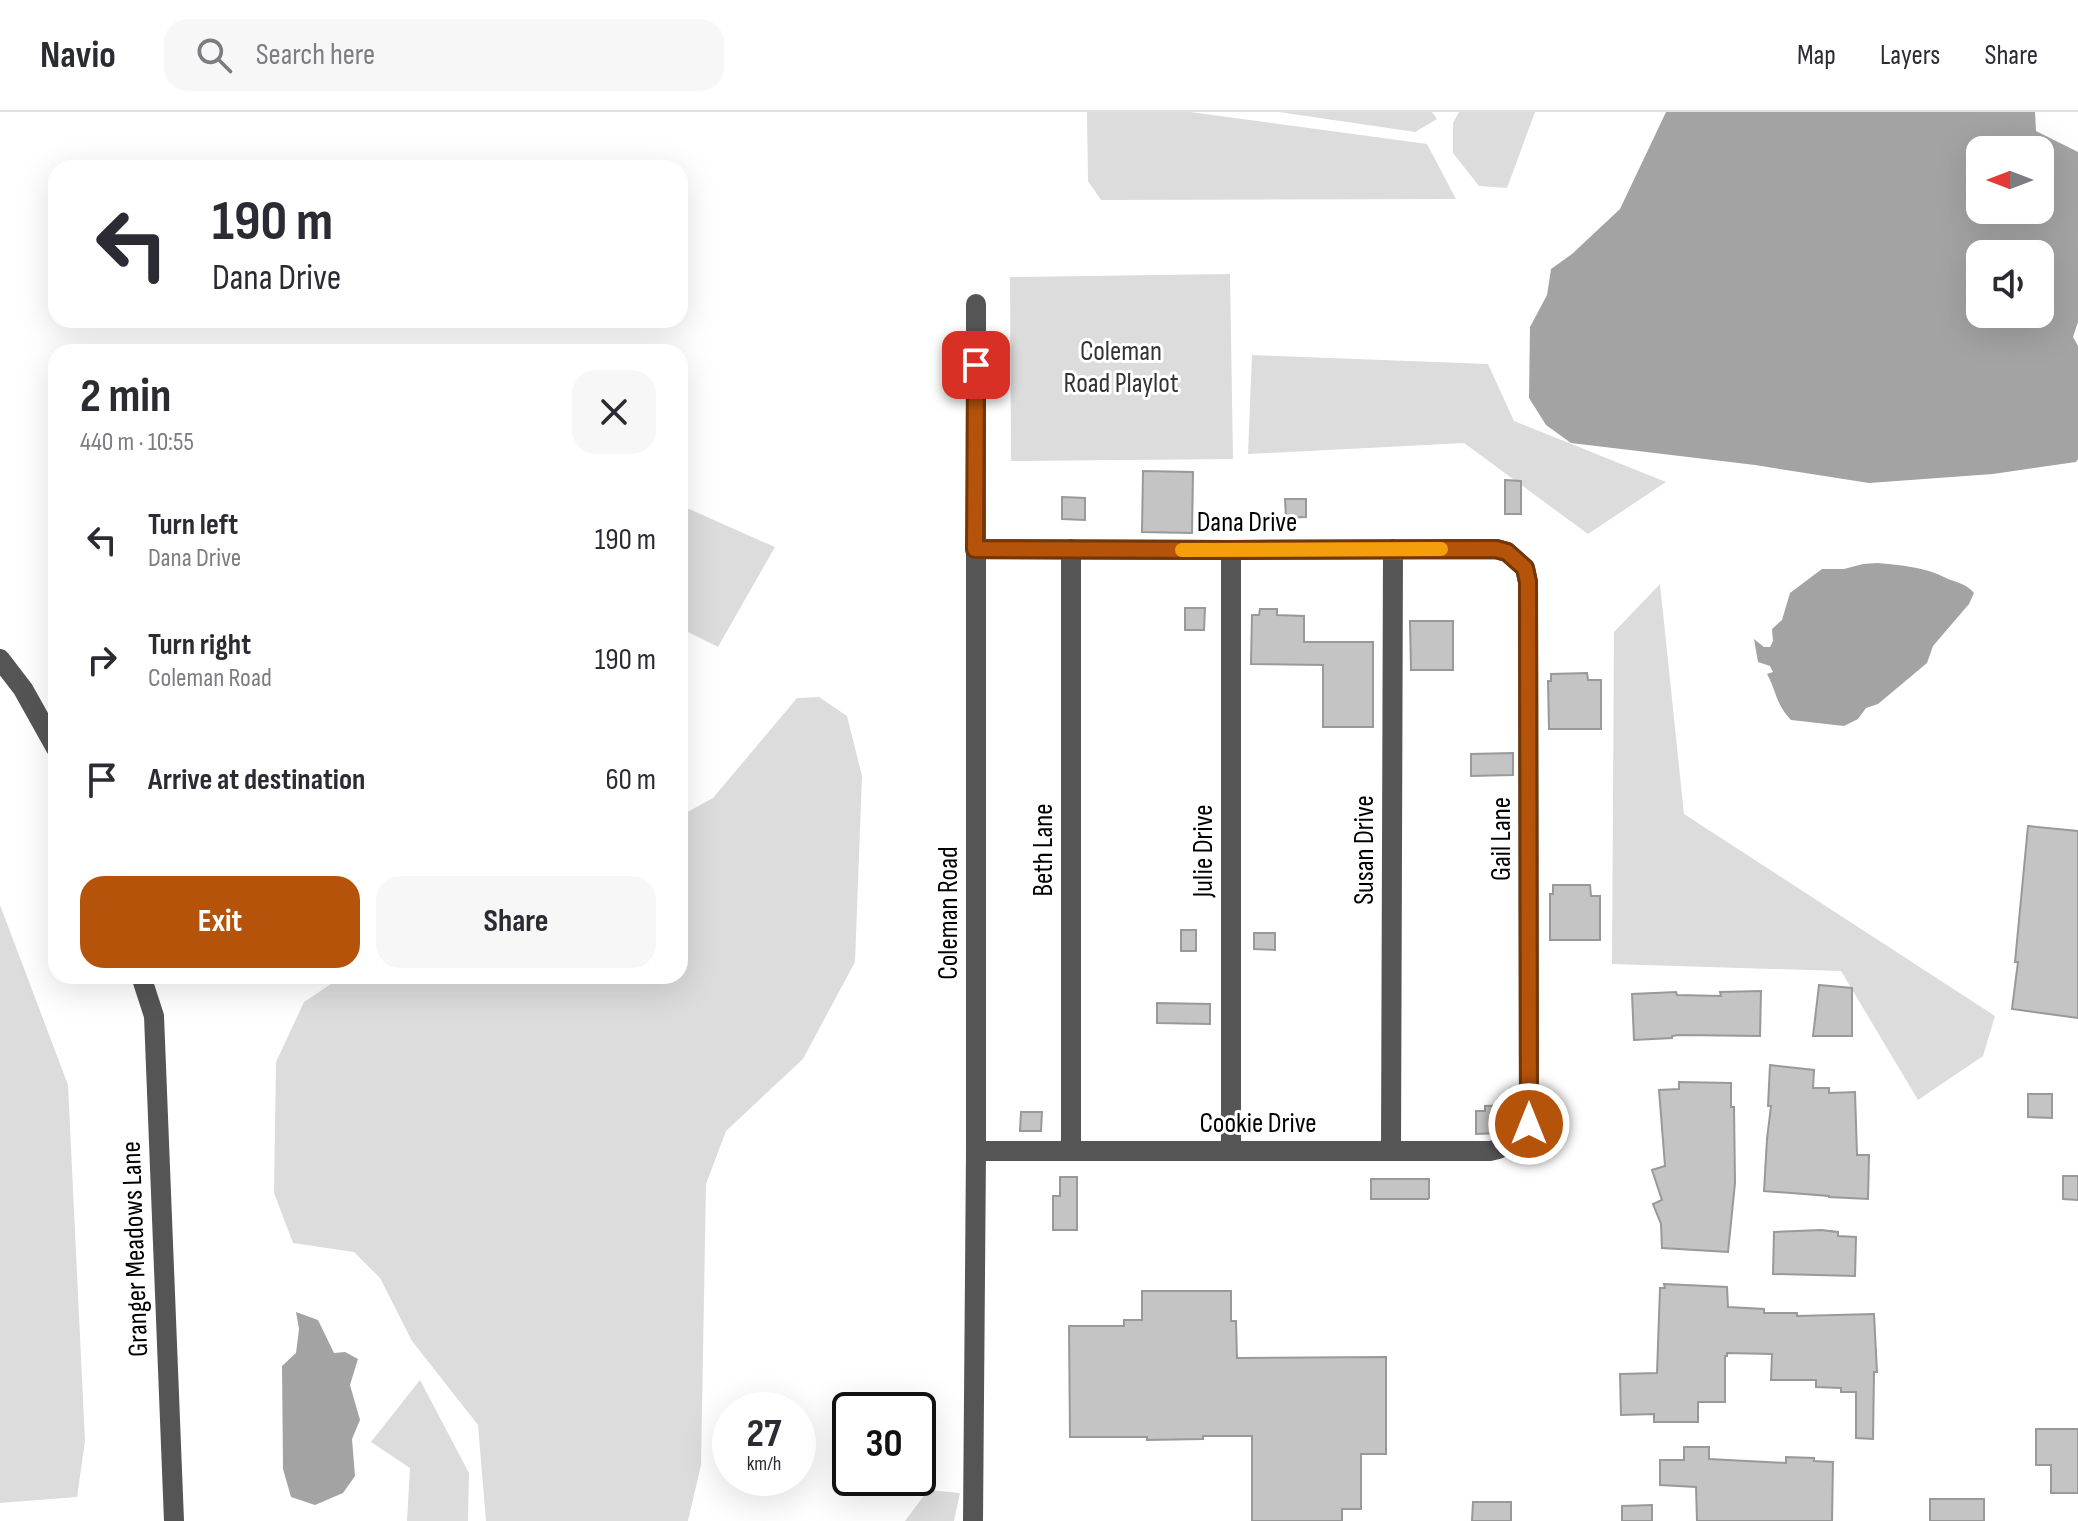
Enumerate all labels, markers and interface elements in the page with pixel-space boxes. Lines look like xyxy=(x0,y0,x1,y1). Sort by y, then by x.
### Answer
search box xyxy=(164,19,724,91)
text: Navio xyxy=(40,33,116,78)
icon: search xyxy=(192,33,236,77)
text: Search here xyxy=(256,37,375,73)
text: Map xyxy=(1797,39,1836,72)
text: Layers xyxy=(1880,39,1940,72)
text: Share xyxy=(1984,39,2038,72)
north arrow xyxy=(1966,136,2054,224)
map controls xyxy=(1966,136,2054,328)
text: 190 m xyxy=(212,189,333,256)
icon: left xyxy=(80,192,184,296)
button: sound xyxy=(1966,240,2054,328)
text: Dana Drive xyxy=(212,257,341,300)
pin xyxy=(942,331,1010,399)
park label: Coleman Road Playlot xyxy=(1064,335,1178,400)
icon: arrive xyxy=(954,343,998,387)
text: 2 min xyxy=(80,368,171,425)
button: close xyxy=(572,370,656,454)
text: 440 m · 10:55 xyxy=(80,427,194,458)
street label: Dana Drive xyxy=(1197,506,1297,539)
text: Turn left xyxy=(148,507,238,543)
icon: left xyxy=(80,518,124,562)
text: 190 m xyxy=(595,522,656,558)
text: Dana Drive xyxy=(148,543,241,574)
text: Turn right xyxy=(148,627,251,663)
icon: right xyxy=(80,638,124,682)
text: 190 m xyxy=(595,642,656,678)
text: Coleman Road xyxy=(148,663,272,694)
icon: arrive xyxy=(80,758,124,802)
text: Arrive at destination xyxy=(148,762,365,798)
text: 60 m xyxy=(605,762,656,798)
street label: Susan Drive xyxy=(1348,795,1381,905)
street label: Gail Lane xyxy=(1485,797,1518,881)
street label: Beth Lane xyxy=(1027,804,1060,897)
street label: Julie Drive xyxy=(1187,804,1220,899)
street label: Coleman Road xyxy=(932,846,965,980)
button: Exit xyxy=(80,876,360,968)
button: Share xyxy=(376,876,656,968)
position arrow xyxy=(1487,1082,1571,1166)
street label: Cookie Drive xyxy=(1199,1107,1317,1140)
street label: Granger Meadows Lane xyxy=(115,1141,155,1357)
speed limit sign: 30 xyxy=(832,1392,936,1496)
text: 27 xyxy=(747,1410,781,1458)
text: km/h xyxy=(747,1452,781,1476)

